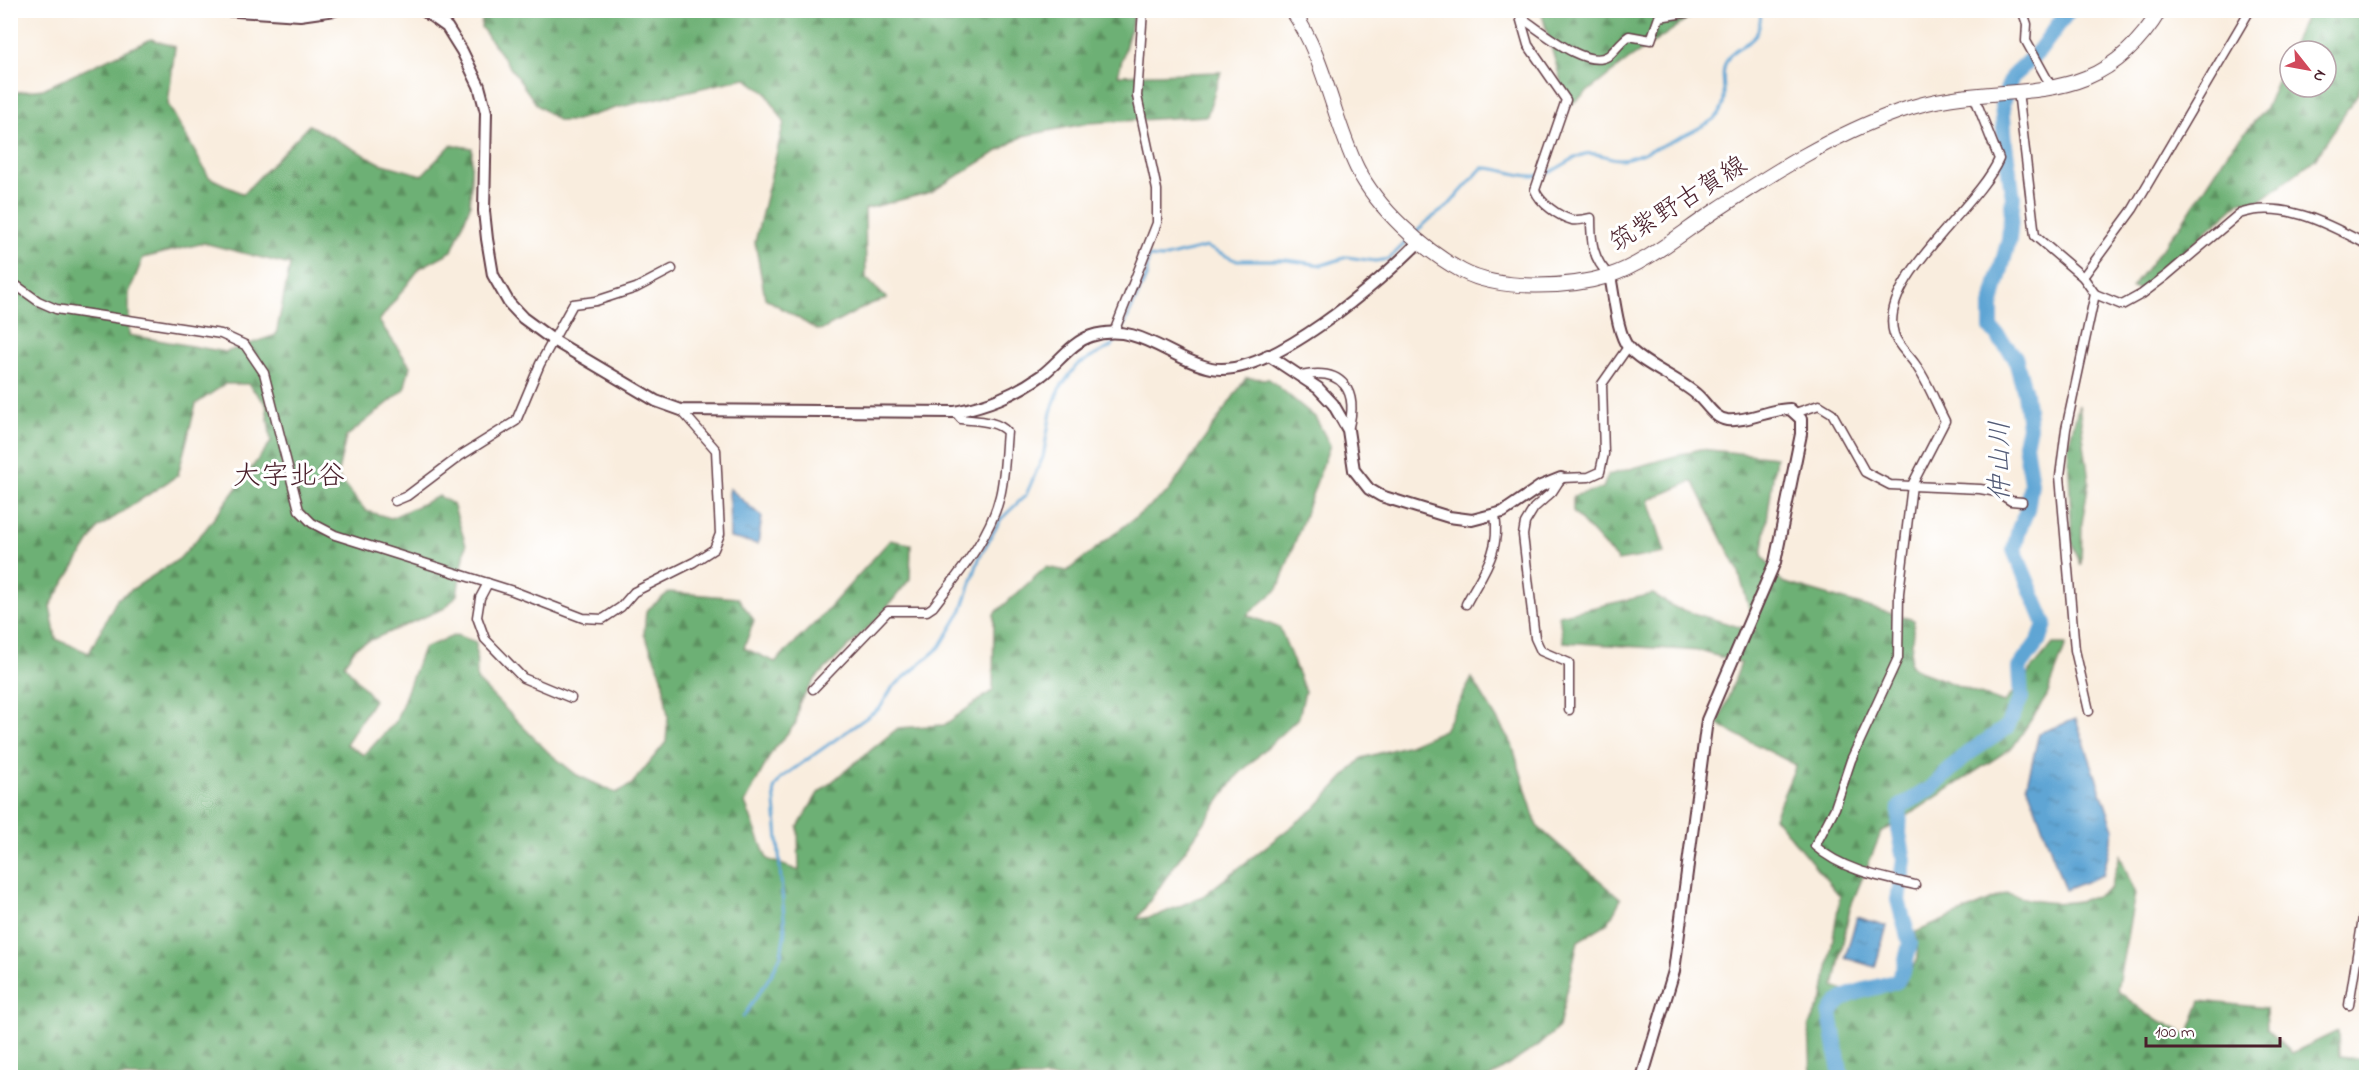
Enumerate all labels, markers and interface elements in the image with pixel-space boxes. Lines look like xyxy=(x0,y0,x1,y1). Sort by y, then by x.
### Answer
north arrow xyxy=(2278,39,2338,99)
text: N xyxy=(2306,65,2332,87)
street label: 筑紫野古賀線 xyxy=(1603,148,1755,262)
water label: 仲山川 xyxy=(1982,421,2021,502)
district label: 大字北谷 xyxy=(233,457,345,498)
scale bar xyxy=(2146,1010,2280,1048)
text: 100 m xyxy=(2155,1020,2195,1046)

